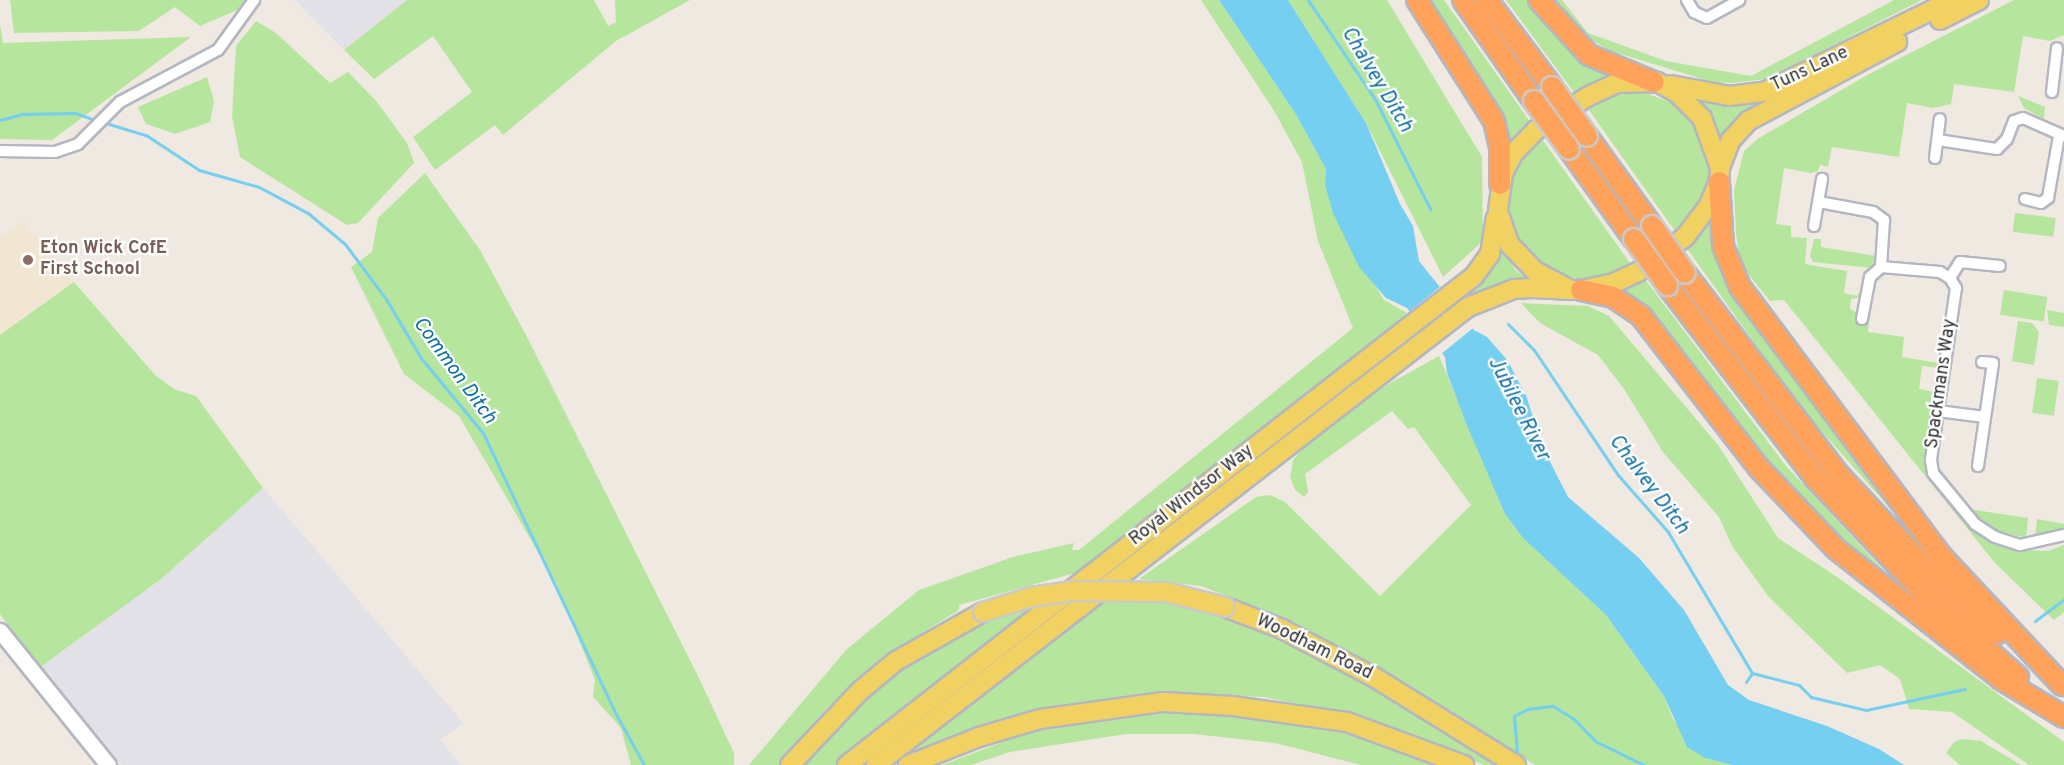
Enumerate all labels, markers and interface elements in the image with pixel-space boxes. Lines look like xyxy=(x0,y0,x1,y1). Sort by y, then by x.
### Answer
water label: Chalvey Ditch xyxy=(1335,23,1417,137)
street label: Tuns Lane xyxy=(1768,43,1852,97)
place label: Eton Wick CofE First School xyxy=(40,239,167,282)
marker: Eton Wick CofE First School xyxy=(21,253,35,267)
water label: Common Ditch xyxy=(407,313,501,429)
street label: Spackmans Way xyxy=(1922,318,1962,450)
water label: Jubilee River xyxy=(1482,353,1554,465)
water label: Chalvey Ditch xyxy=(1603,430,1693,540)
street label: Royal Windsor Way xyxy=(1125,441,1259,551)
street label: Woodham Road xyxy=(1252,611,1376,685)

